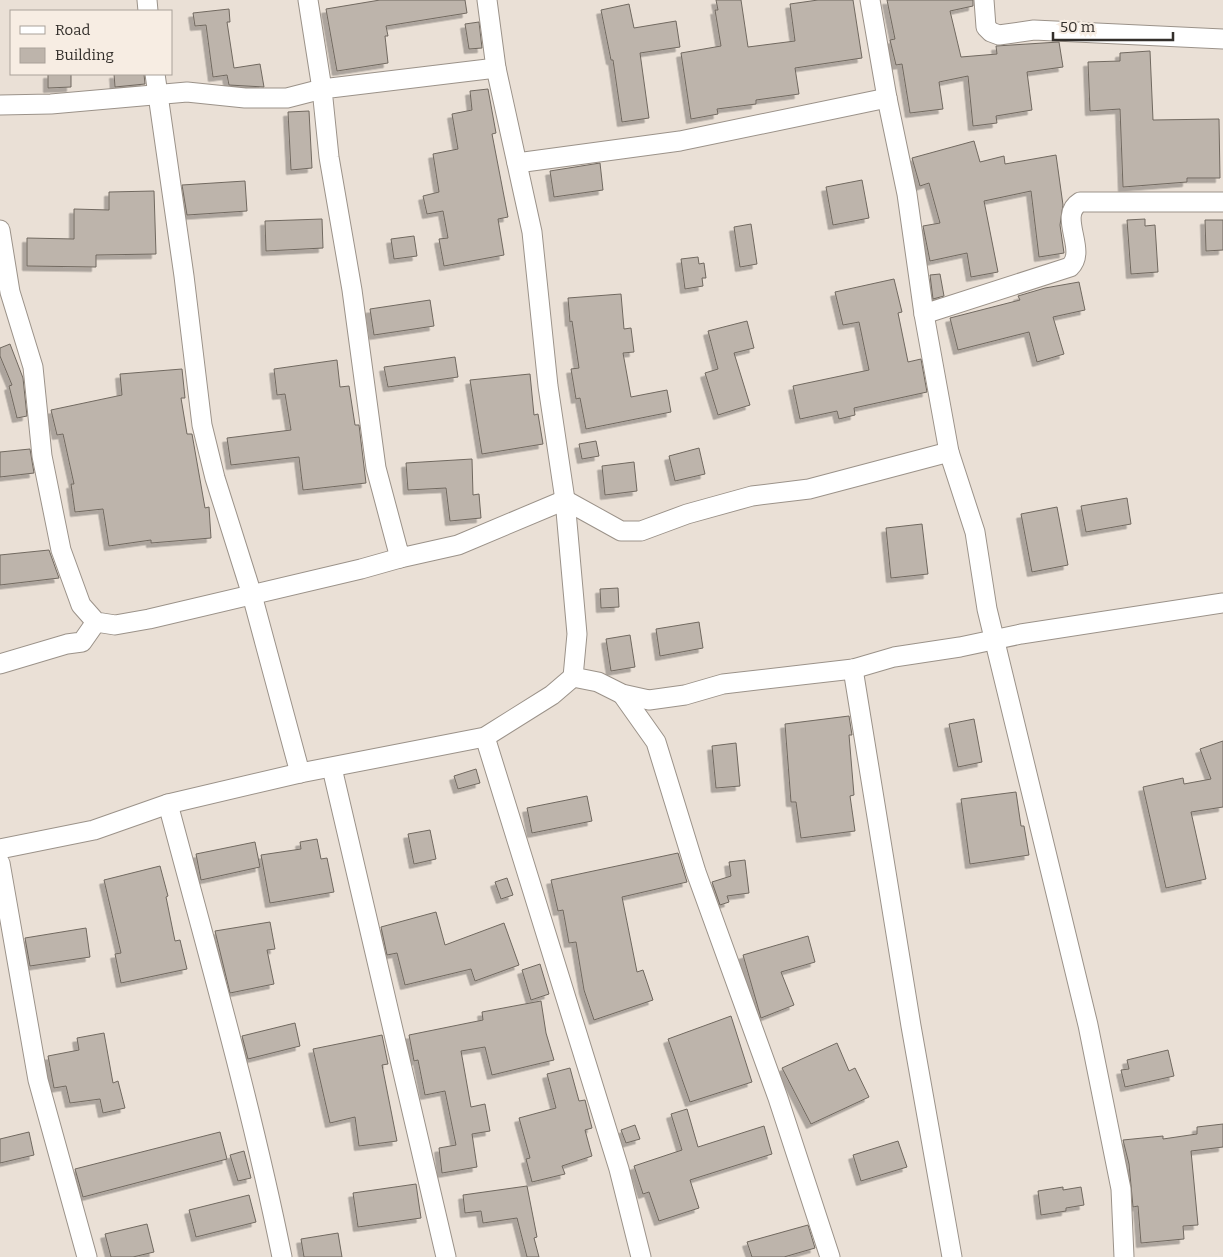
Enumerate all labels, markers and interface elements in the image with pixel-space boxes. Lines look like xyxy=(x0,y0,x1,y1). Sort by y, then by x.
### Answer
legend xyxy=(10,10,172,75)
scale bar xyxy=(1053,10,1173,42)
text: 50 m xyxy=(1060,18,1096,36)
text: Road xyxy=(55,21,90,39)
text: Building xyxy=(55,46,114,64)

